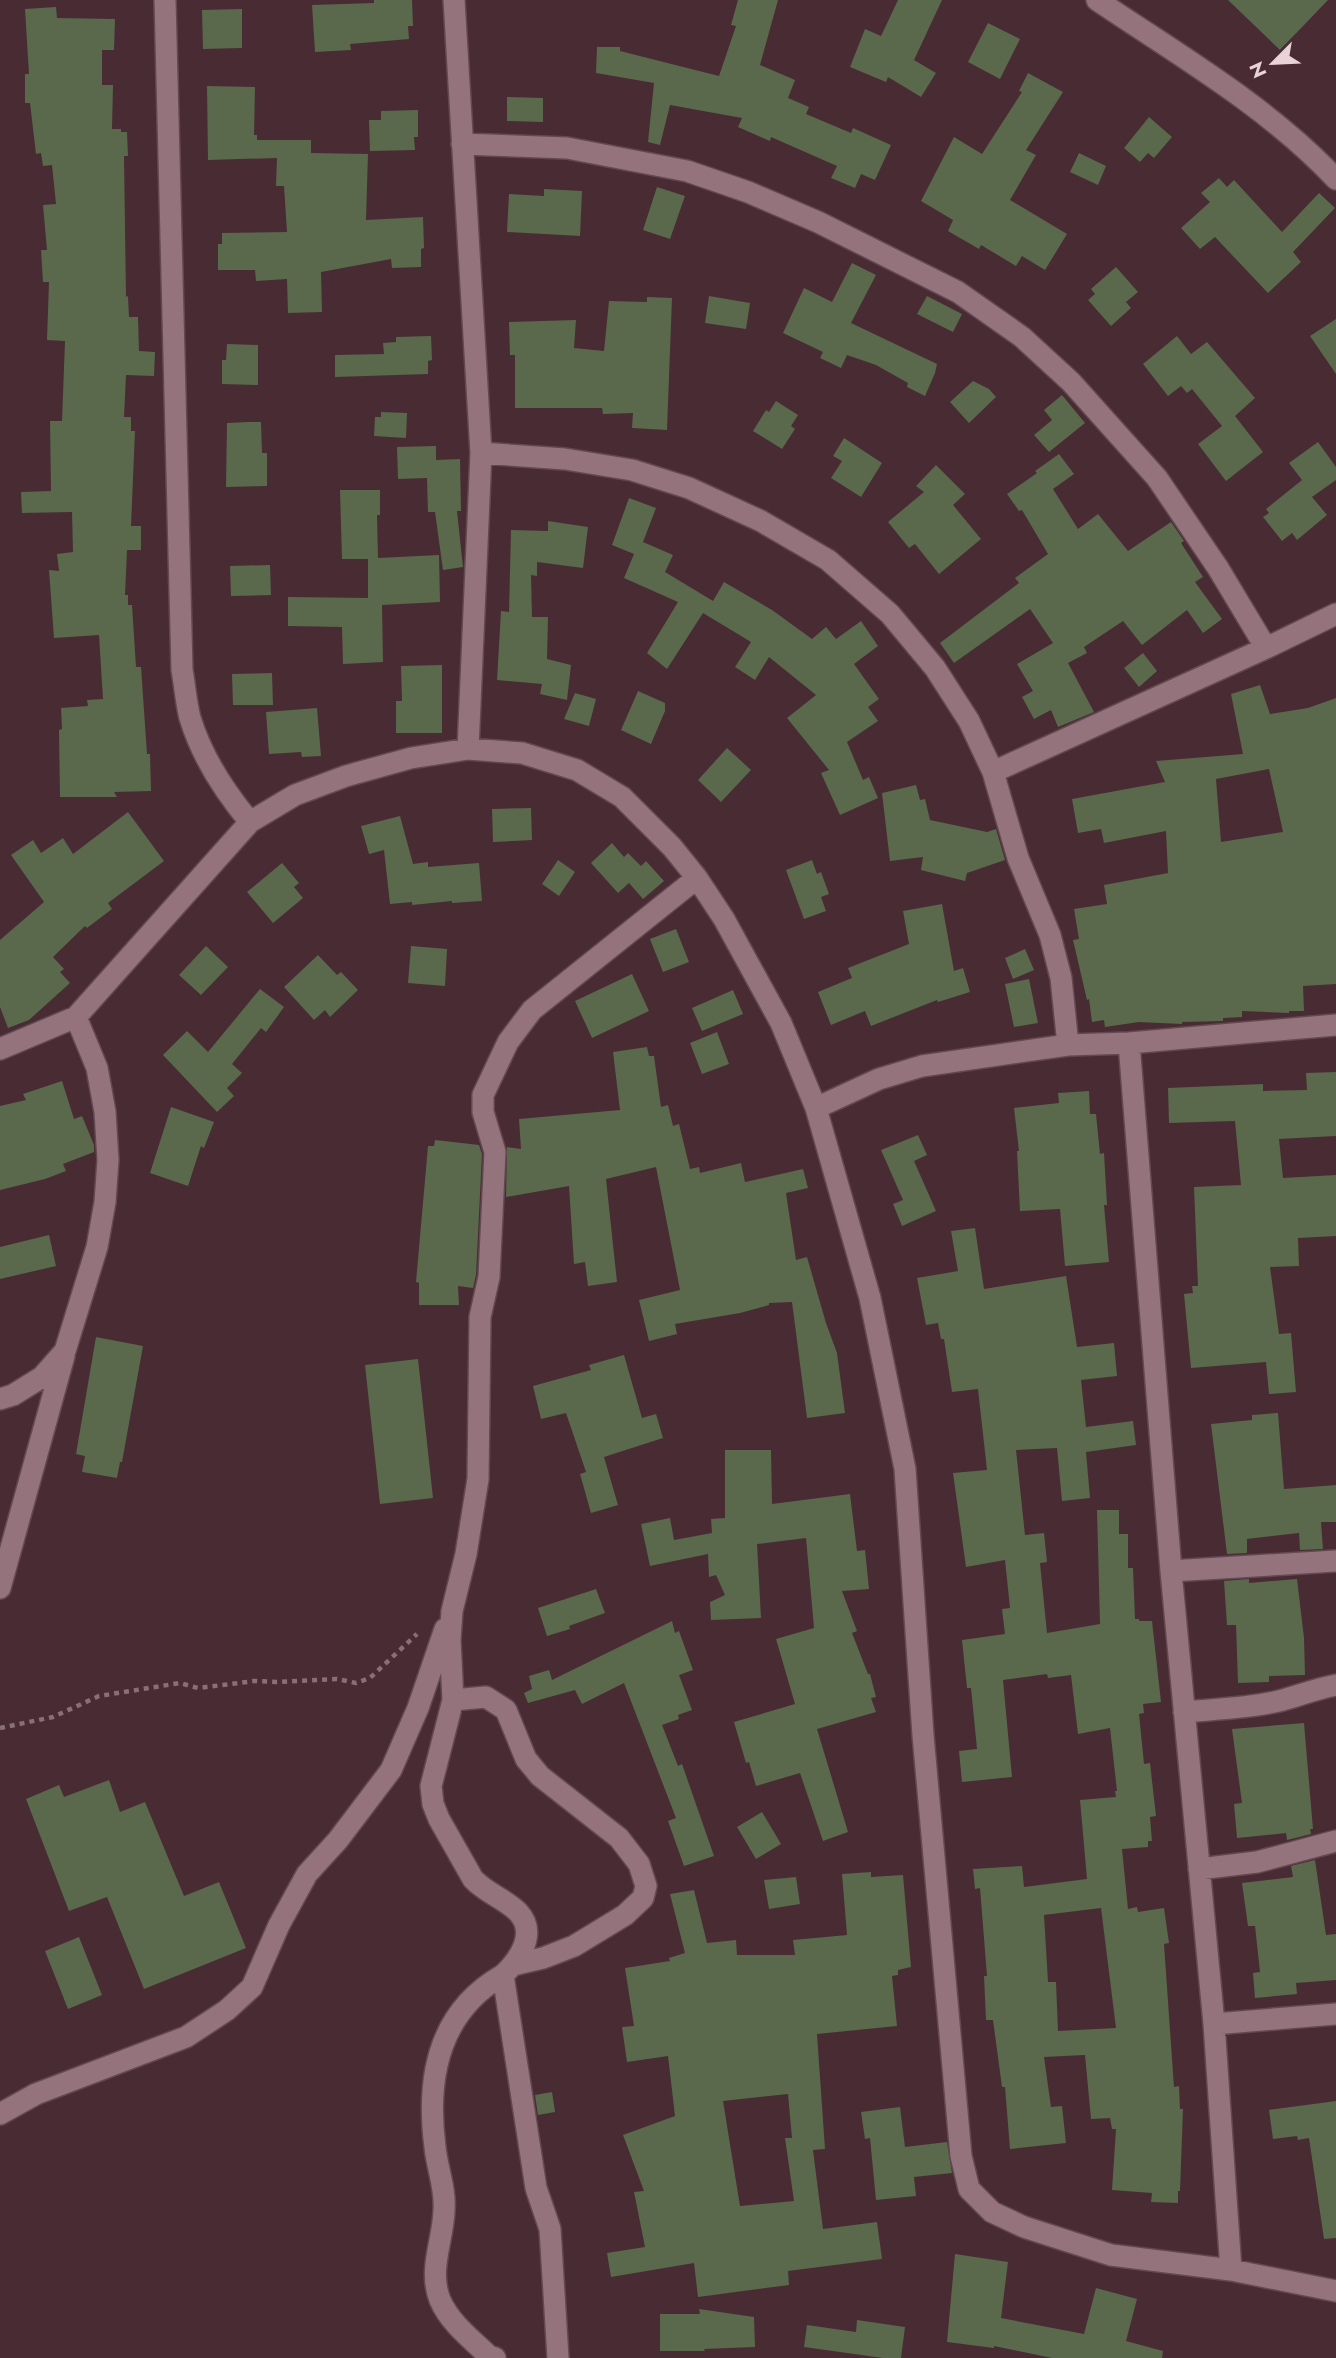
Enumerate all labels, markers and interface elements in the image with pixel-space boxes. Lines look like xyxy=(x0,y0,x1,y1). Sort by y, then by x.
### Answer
north arrow xyxy=(1238,28,1308,98)
text: N xyxy=(1243,57,1273,82)

